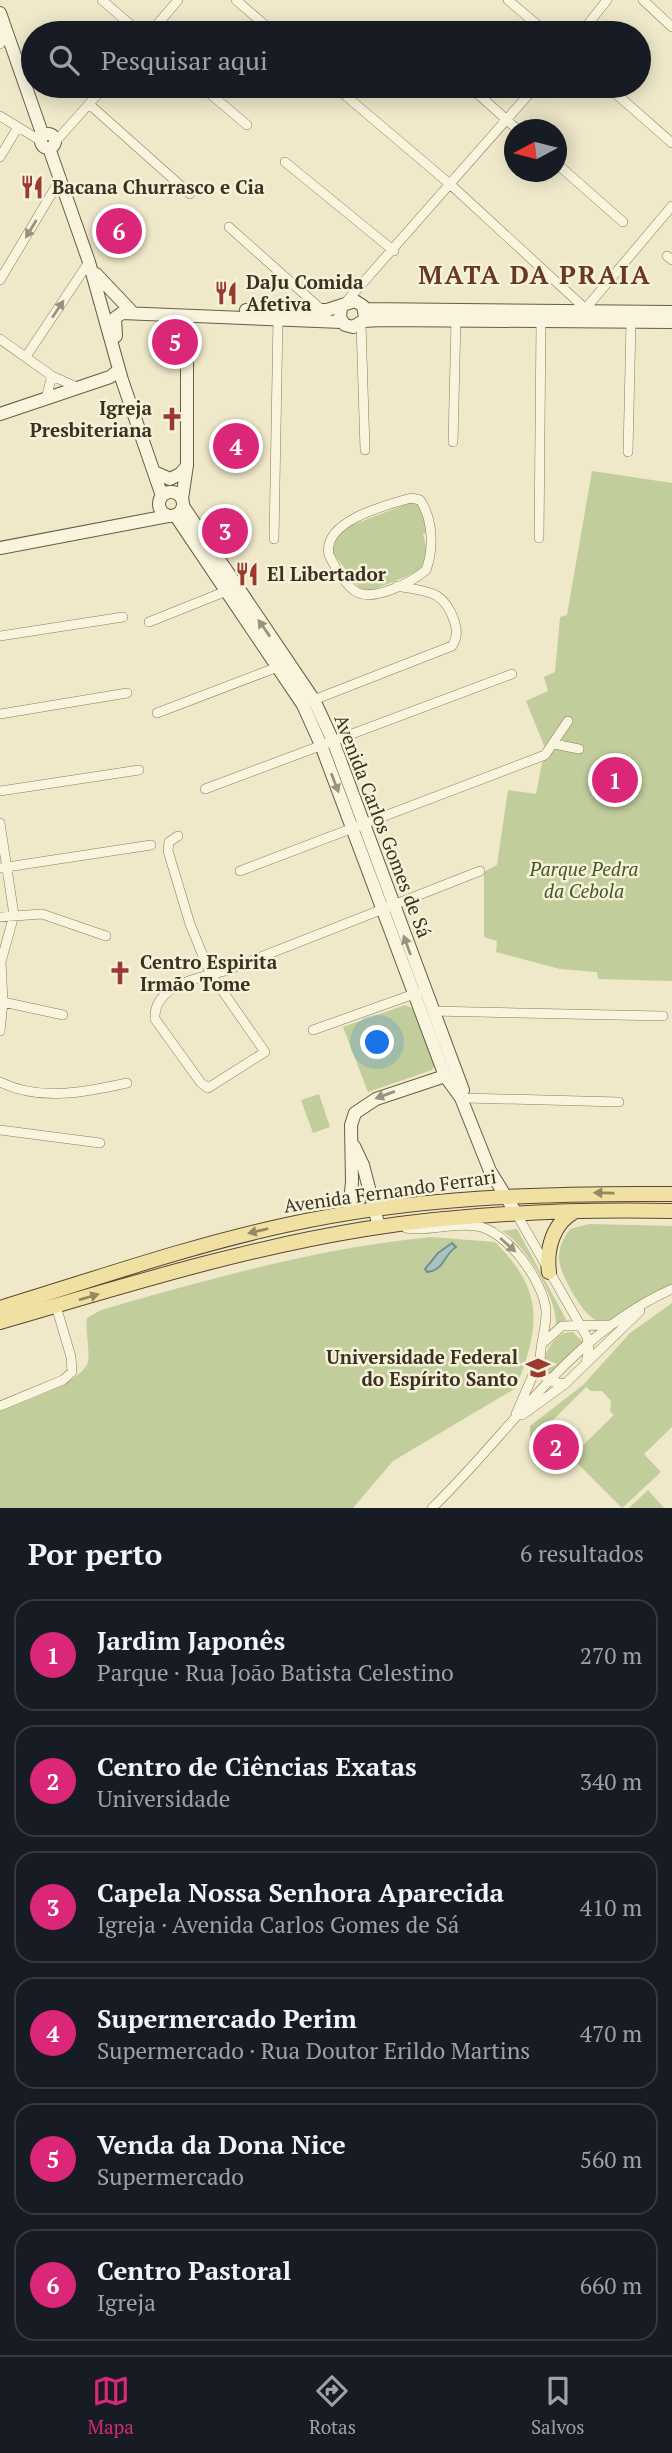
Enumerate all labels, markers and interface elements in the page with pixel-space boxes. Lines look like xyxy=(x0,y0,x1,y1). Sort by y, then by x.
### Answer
search box xyxy=(21,21,651,98)
icon: search xyxy=(45,41,83,79)
text: Pesquisar aqui xyxy=(101,43,268,77)
north arrow xyxy=(504,119,567,182)
restaurant icon: Bacana Churrasco e Cia xyxy=(18,173,46,201)
place label: Bacana Churrasco e Cia xyxy=(52,174,265,199)
pin: 6 xyxy=(96,205,142,257)
one-way arrow xyxy=(24,219,37,238)
district label: MATA DA PRAIA xyxy=(418,257,652,291)
place label: DaJu Comida Afetiva xyxy=(246,269,364,316)
restaurant icon: DaJu Comida Afetiva xyxy=(212,279,240,307)
one-way arrow xyxy=(51,300,65,318)
pin: 5 xyxy=(152,316,198,368)
place label: Igreja Presbiteriana xyxy=(30,395,152,442)
church icon: Igreja Presbiteriana xyxy=(158,405,186,433)
pin: 4 xyxy=(213,420,259,472)
pin: 3 xyxy=(202,505,248,557)
restaurant icon: El Libertador xyxy=(233,560,261,588)
place label: El Libertador xyxy=(267,561,387,586)
one-way arrow xyxy=(257,619,271,637)
street label: Avenida Carlos Gomes de Sá xyxy=(329,711,438,941)
pin: 1 xyxy=(592,754,638,806)
one-way arrow xyxy=(330,773,341,794)
park label: Parque Pedra da Cebola xyxy=(529,856,638,903)
one-way arrow xyxy=(402,935,413,956)
place label: Centro Espirita Irmão Tome xyxy=(140,949,278,996)
church icon: Centro Espirita Irmão Tome xyxy=(106,959,134,987)
your location xyxy=(360,1025,394,1059)
one-way arrow xyxy=(375,1090,396,1101)
street label: Avenida Fernando Ferrari xyxy=(282,1163,498,1218)
one-way arrow xyxy=(593,1188,615,1199)
one-way arrow xyxy=(247,1226,269,1237)
one-way arrow xyxy=(499,1237,517,1253)
one-way arrow xyxy=(79,1291,100,1301)
place label: Universidade Federal do Espírito Santo xyxy=(326,1344,518,1391)
school or university icon: Universidade Federal do Espírito Santo xyxy=(524,1354,552,1382)
pin: 2 xyxy=(533,1421,579,1473)
text: Por perto xyxy=(28,1534,162,1574)
text: 6 resultados xyxy=(520,1538,644,1569)
text: Jardim Japonês xyxy=(97,1623,285,1657)
text: 1 xyxy=(47,1640,60,1671)
text: 270 m xyxy=(580,1640,642,1671)
text: Parque · Rua João Batista Celestino xyxy=(97,1657,454,1688)
text: Centro de Ciências Exatas xyxy=(97,1749,417,1783)
text: 2 xyxy=(47,1766,60,1797)
text: 340 m xyxy=(580,1766,642,1797)
text: Universidade xyxy=(97,1783,230,1814)
text: Capela Nossa Senhora Aparecida xyxy=(97,1875,504,1909)
text: 3 xyxy=(47,1892,60,1923)
text: 410 m xyxy=(580,1892,642,1923)
text: Igreja · Avenida Carlos Gomes de Sá xyxy=(97,1909,459,1940)
text: Supermercado Perim xyxy=(97,2001,357,2035)
text: 4 xyxy=(47,2018,60,2049)
text: 470 m xyxy=(580,2018,642,2049)
text: Supermercado · Rua Doutor Erildo Martins xyxy=(97,2035,530,2066)
text: Venda da Dona Nice xyxy=(97,2127,346,2161)
text: 5 xyxy=(47,2144,60,2175)
text: 560 m xyxy=(580,2144,642,2175)
text: Supermercado xyxy=(97,2161,244,2192)
text: Centro Pastoral xyxy=(97,2253,291,2287)
text: 6 xyxy=(47,2270,60,2301)
text: 660 m xyxy=(580,2270,642,2301)
text: Igreja xyxy=(97,2287,156,2318)
tab: Mapa xyxy=(88,2372,134,2439)
tab: Rotas xyxy=(309,2372,356,2439)
tab: Salvos xyxy=(531,2372,584,2439)

